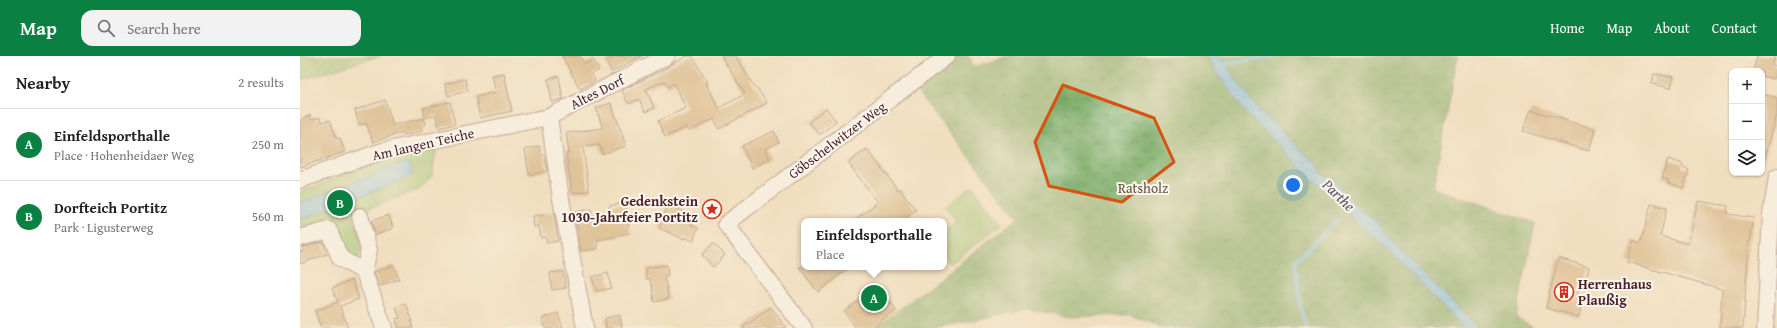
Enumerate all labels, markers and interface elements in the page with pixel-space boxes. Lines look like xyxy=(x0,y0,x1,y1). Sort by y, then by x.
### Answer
search box xyxy=(81,10,361,46)
text: Map xyxy=(20,14,57,42)
icon: search xyxy=(95,17,117,39)
text: Search here xyxy=(127,18,201,39)
text: Home xyxy=(1550,18,1585,38)
text: Map xyxy=(1607,18,1632,38)
text: About xyxy=(1654,18,1690,38)
text: Contact xyxy=(1712,18,1757,38)
map controls xyxy=(1729,68,1765,176)
button: + xyxy=(1729,68,1765,104)
street label: Altes Dorf xyxy=(566,69,629,114)
text: Nearby xyxy=(16,70,70,95)
text: 2 results xyxy=(238,73,284,92)
street label: Göbschelwitzer Weg xyxy=(784,97,890,183)
button: − xyxy=(1729,104,1765,140)
street label: Am langen Teiche xyxy=(370,122,476,165)
text: Einfeldsporthalle xyxy=(54,125,170,146)
text: A xyxy=(25,135,33,154)
text: 250 m xyxy=(252,135,284,154)
button: layers xyxy=(1729,140,1765,176)
text: Place · Hohenheidaer Weg xyxy=(54,146,194,165)
water label: Parthe xyxy=(1317,173,1360,216)
your location xyxy=(1283,175,1303,195)
park label: Ratsholz xyxy=(1118,178,1168,198)
pin: B xyxy=(327,188,353,218)
place label: Gedenkstein 1030-Jahrfeier Portitz xyxy=(561,191,699,227)
text: Dorfteich Portitz xyxy=(54,197,167,218)
place icon: Gedenkstein 1030-Jahrfeier Portitz xyxy=(701,198,723,220)
text: B xyxy=(25,207,33,226)
text: 560 m xyxy=(252,207,284,226)
text: Park · Ligusterweg xyxy=(54,218,153,237)
popup xyxy=(801,218,947,270)
text: Einfeldsporthalle xyxy=(816,224,932,245)
text: Place xyxy=(816,245,845,264)
place label: Herrenhaus Plaußig xyxy=(1578,274,1652,310)
building icon: Herrenhaus Plaußig xyxy=(1553,281,1575,303)
pin: A xyxy=(861,283,887,313)

